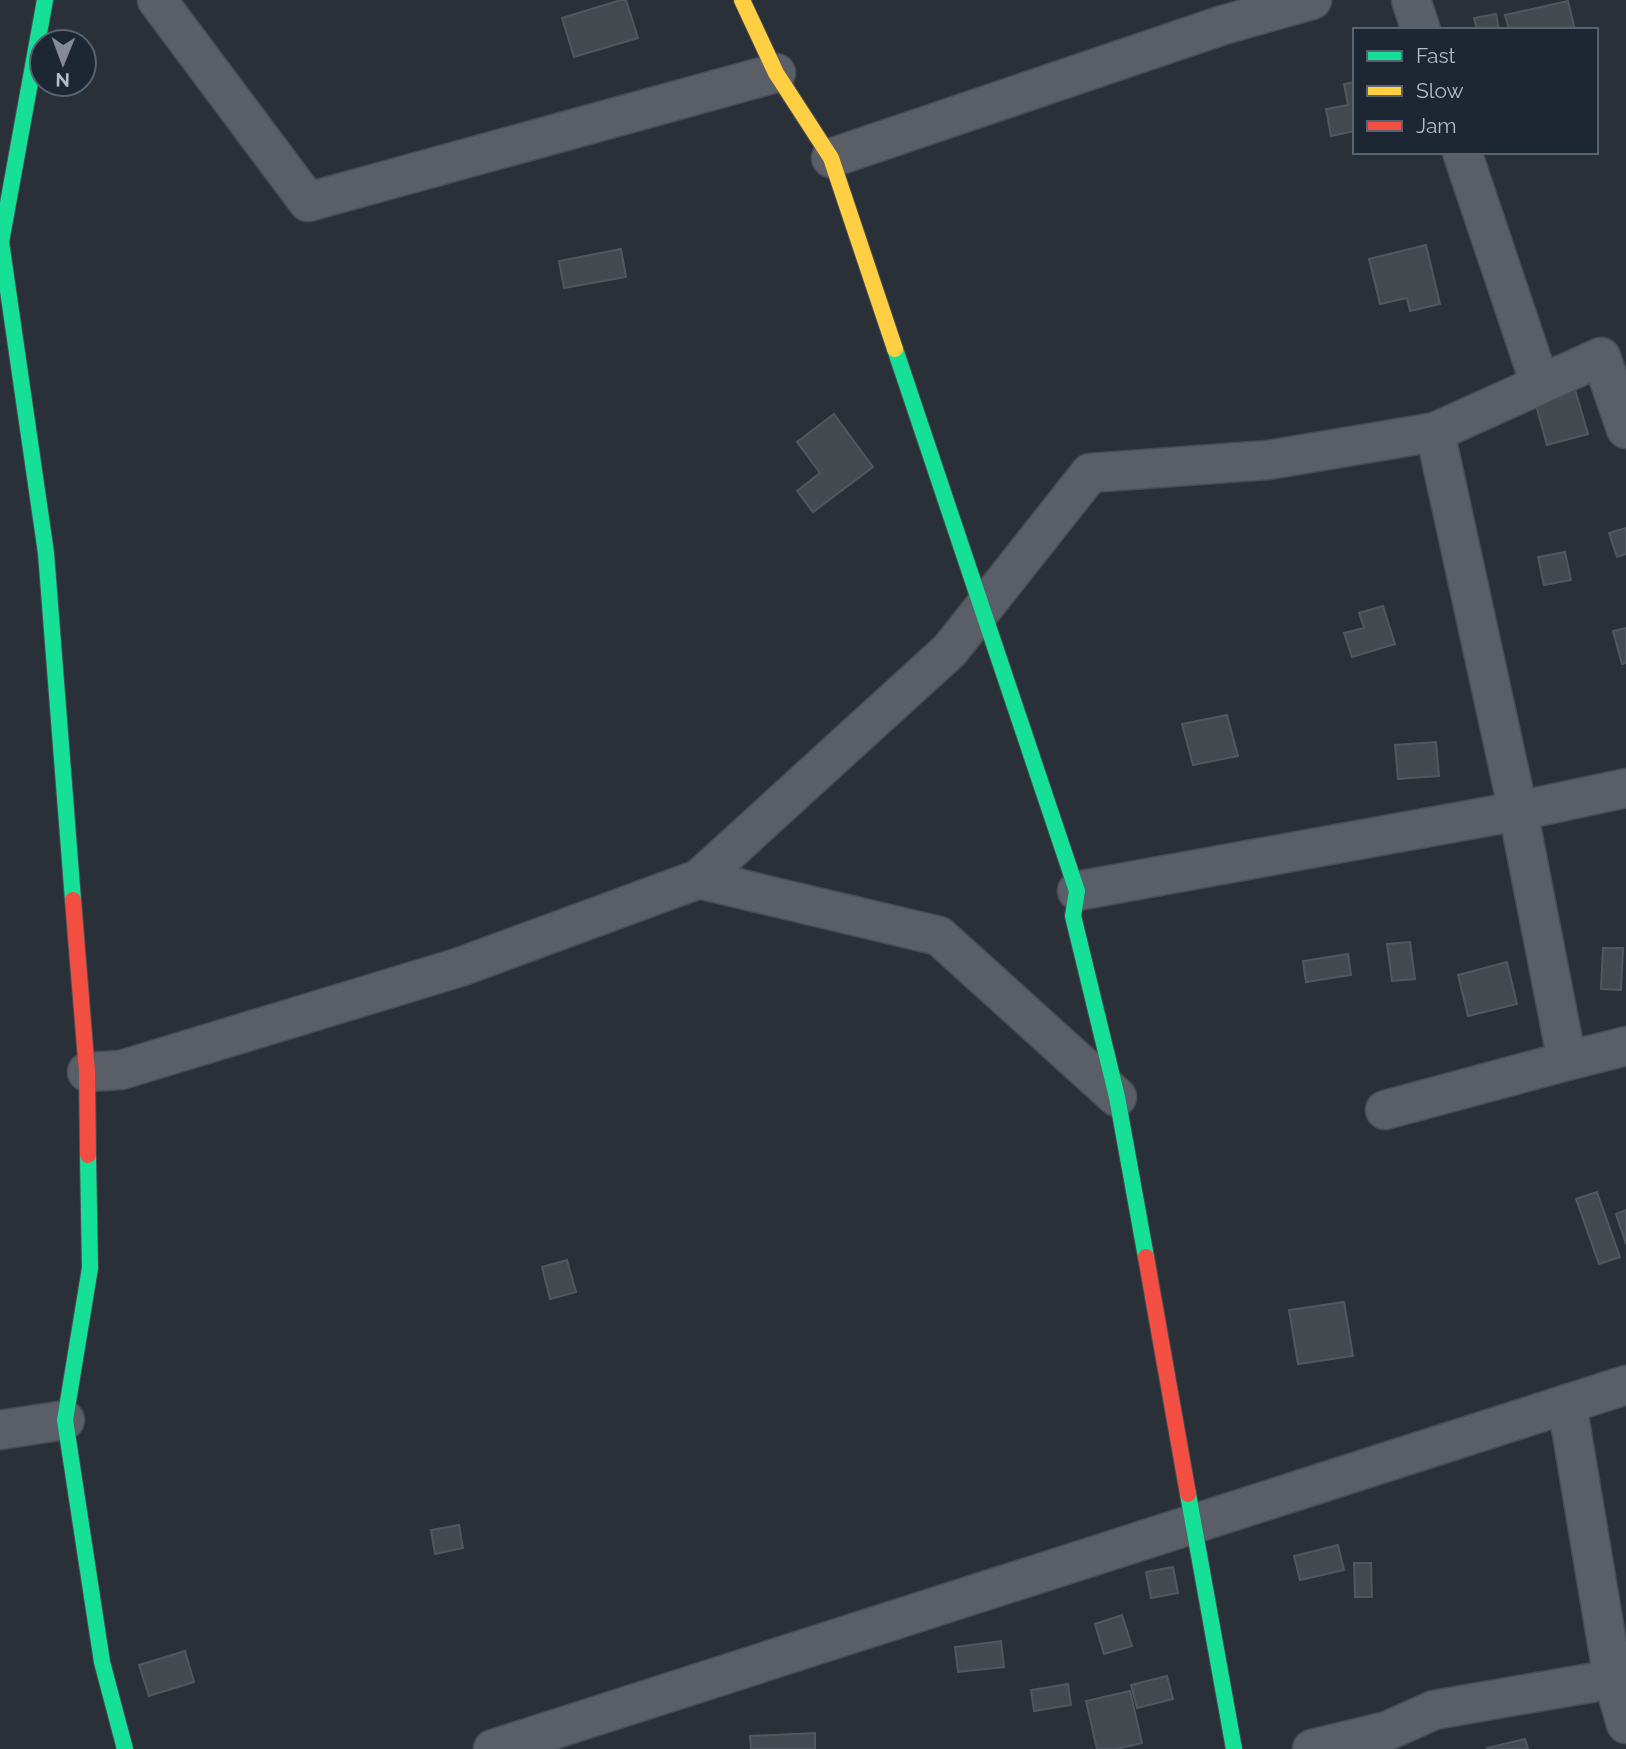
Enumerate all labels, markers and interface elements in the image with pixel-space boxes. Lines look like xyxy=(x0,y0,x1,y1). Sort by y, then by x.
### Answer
north arrow xyxy=(28,28,98,98)
legend xyxy=(1353,28,1598,154)
text: Fast xyxy=(1416,43,1456,68)
text: N xyxy=(55,69,70,91)
text: Slow xyxy=(1416,78,1464,103)
text: Jam xyxy=(1416,113,1457,138)

